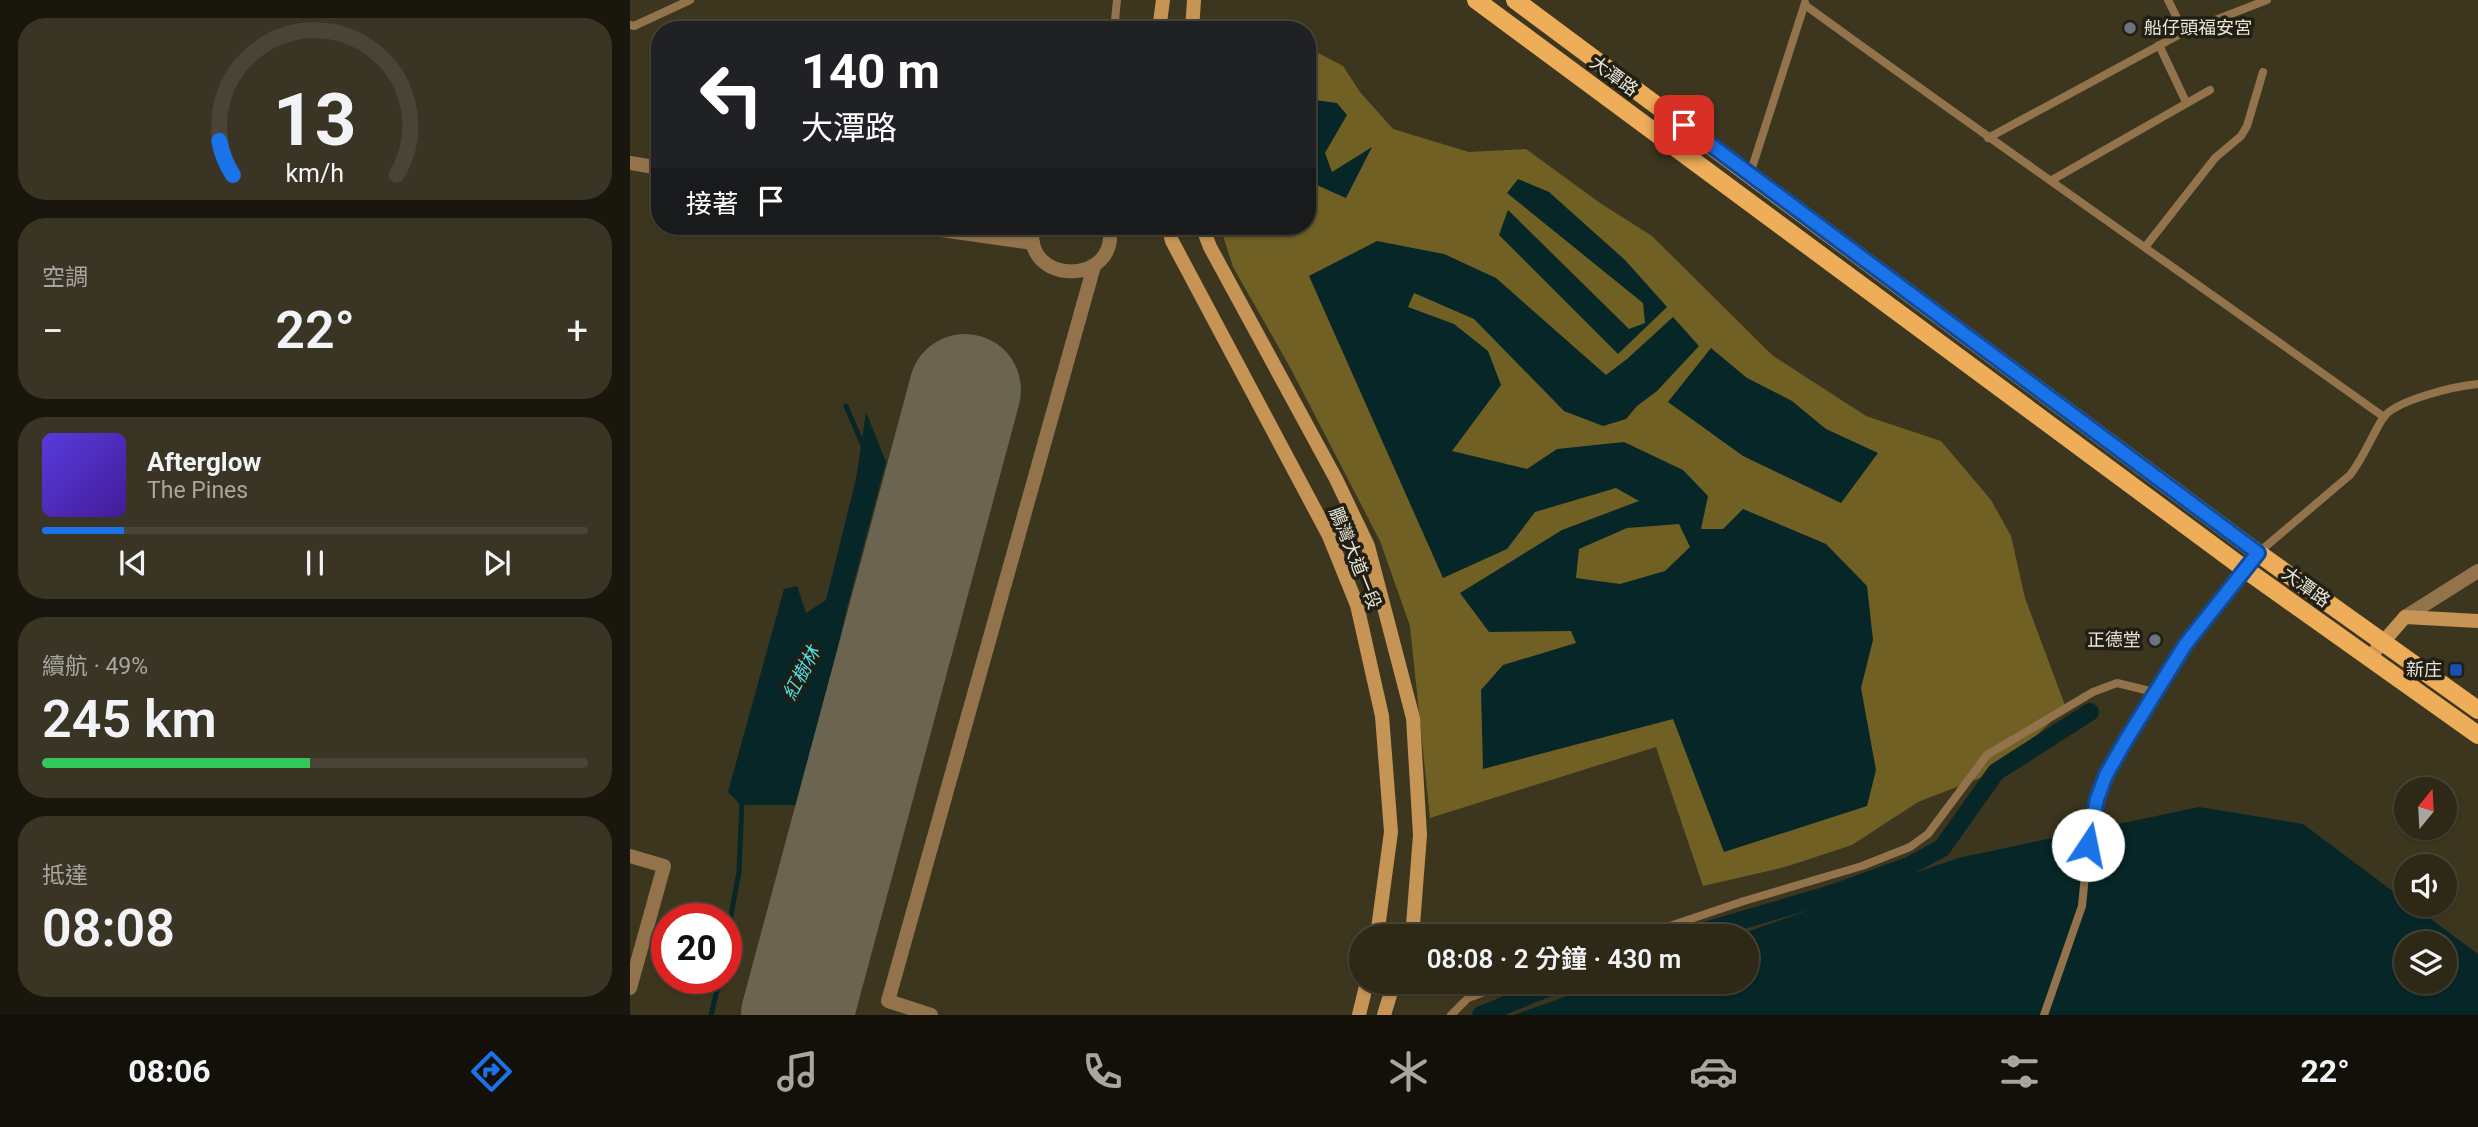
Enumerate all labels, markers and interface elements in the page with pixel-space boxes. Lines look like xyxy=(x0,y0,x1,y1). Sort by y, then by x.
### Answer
place label: 船仔頭福安宮 xyxy=(2144,17,2252,38)
marker: 船仔頭福安宮 xyxy=(2122,20,2138,36)
text: 140 m xyxy=(801,43,940,100)
icon: left xyxy=(686,49,777,140)
street label: 大潭路 xyxy=(1586,51,1642,100)
text: 13 xyxy=(273,77,357,163)
pin xyxy=(1654,95,1714,155)
icon: arrive xyxy=(1665,106,1703,144)
text: 大潭路 xyxy=(801,109,897,147)
text: km/h xyxy=(286,159,344,188)
icon: arrive xyxy=(752,182,790,220)
text: 接著 xyxy=(686,189,738,219)
text: 空調 xyxy=(42,264,88,291)
text: 22° xyxy=(275,300,355,361)
text: − xyxy=(42,309,64,353)
text: + xyxy=(566,309,588,353)
text: Afterglow xyxy=(147,447,261,477)
text: The Pines xyxy=(147,477,248,504)
street label: 鵬灣大道一段 xyxy=(1325,504,1385,612)
icon: previous xyxy=(114,544,152,582)
icon: pause xyxy=(296,544,334,582)
icon: next xyxy=(478,544,516,582)
street label: 大潭路 xyxy=(2278,562,2334,611)
place label: 正德堂 xyxy=(2087,629,2141,650)
marker: 正德堂 xyxy=(2147,632,2163,648)
water label: 紅樹林 xyxy=(778,641,826,704)
text: 續航 · 49% xyxy=(42,653,148,680)
place label: 新庄 xyxy=(2406,659,2442,680)
marker: 新庄 xyxy=(2448,662,2464,678)
text: 245 km xyxy=(42,689,217,750)
north arrow xyxy=(2394,777,2457,840)
map controls xyxy=(2394,777,2457,994)
position arrow xyxy=(2051,808,2125,882)
button: sound xyxy=(2394,854,2457,917)
text: 抵達 xyxy=(42,862,88,889)
text: 08:08 xyxy=(42,898,175,959)
speed limit sign: 20 xyxy=(651,903,742,994)
button: layers xyxy=(2394,931,2457,994)
text: 08:08 · 2 分鐘 · 430 m xyxy=(1427,944,1681,974)
icon: directions xyxy=(467,1047,516,1096)
icon: music xyxy=(773,1047,822,1096)
icon: phone xyxy=(1078,1047,1127,1096)
icon: climate xyxy=(1384,1047,1433,1096)
icon: car xyxy=(1689,1047,1738,1096)
icon: filters xyxy=(1995,1047,2044,1096)
text: 08:06 xyxy=(128,1052,211,1090)
text: 22° xyxy=(2300,1052,2350,1090)

